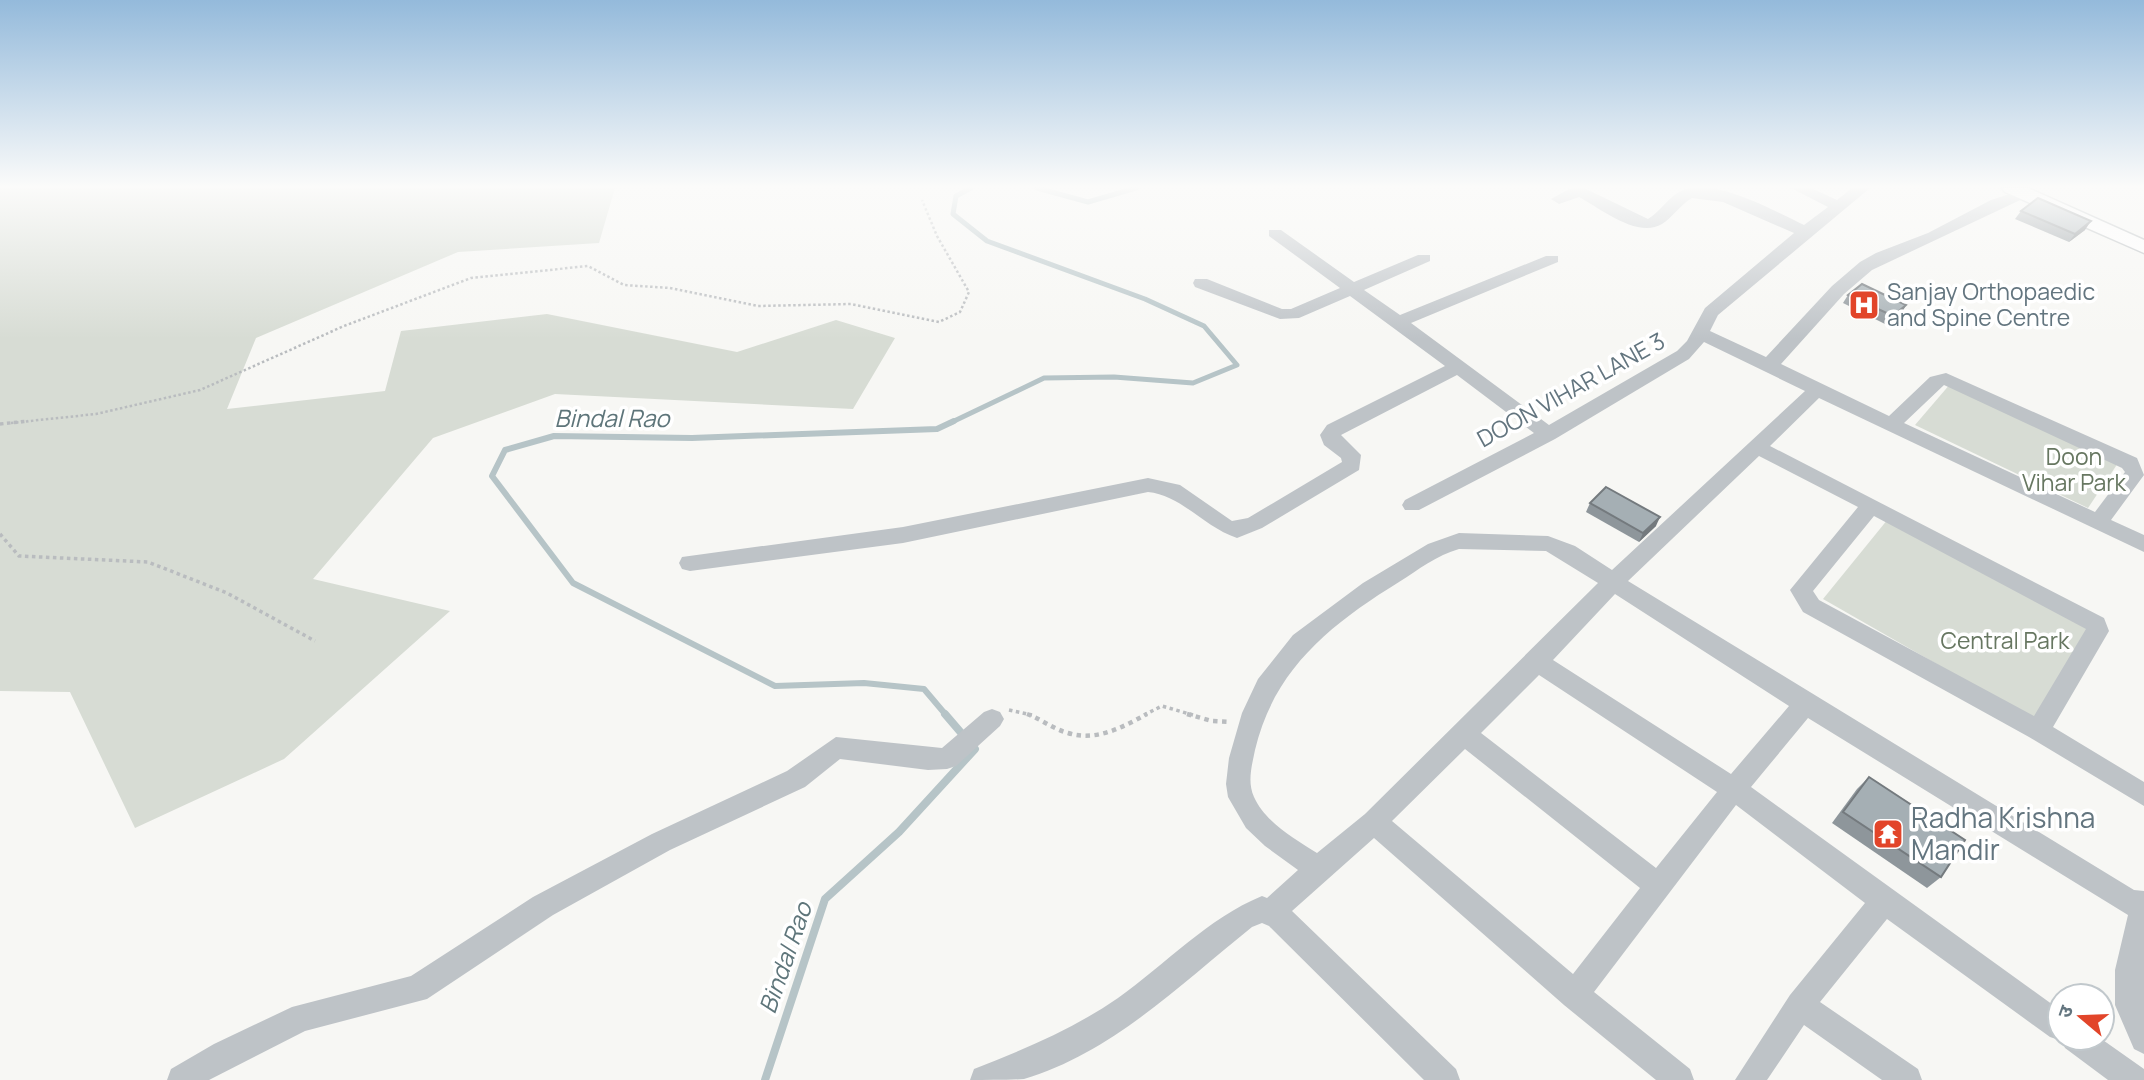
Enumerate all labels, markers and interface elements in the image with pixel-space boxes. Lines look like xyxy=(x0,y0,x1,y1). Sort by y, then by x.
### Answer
place label: Sanjay Orthopaedic and Spine Centre xyxy=(1887,275,2095,333)
hospital icon: Sanjay Orthopaedic and Spine Centre xyxy=(1847,288,1881,322)
street label: DOON VIHAR LANE 3 xyxy=(1471,324,1670,454)
water label: Bindal Rao xyxy=(554,401,671,434)
park label: Doon Vihar Park xyxy=(2022,440,2127,498)
park label: Central Park xyxy=(1941,624,2070,656)
place label: Radha Krishna Mandir xyxy=(1911,798,2095,868)
temple icon: Radha Krishna Mandir xyxy=(1871,817,1905,851)
water label: Bindal Rao xyxy=(750,896,820,1017)
north arrow xyxy=(2046,982,2116,1052)
text: उ xyxy=(2051,1001,2079,1021)

